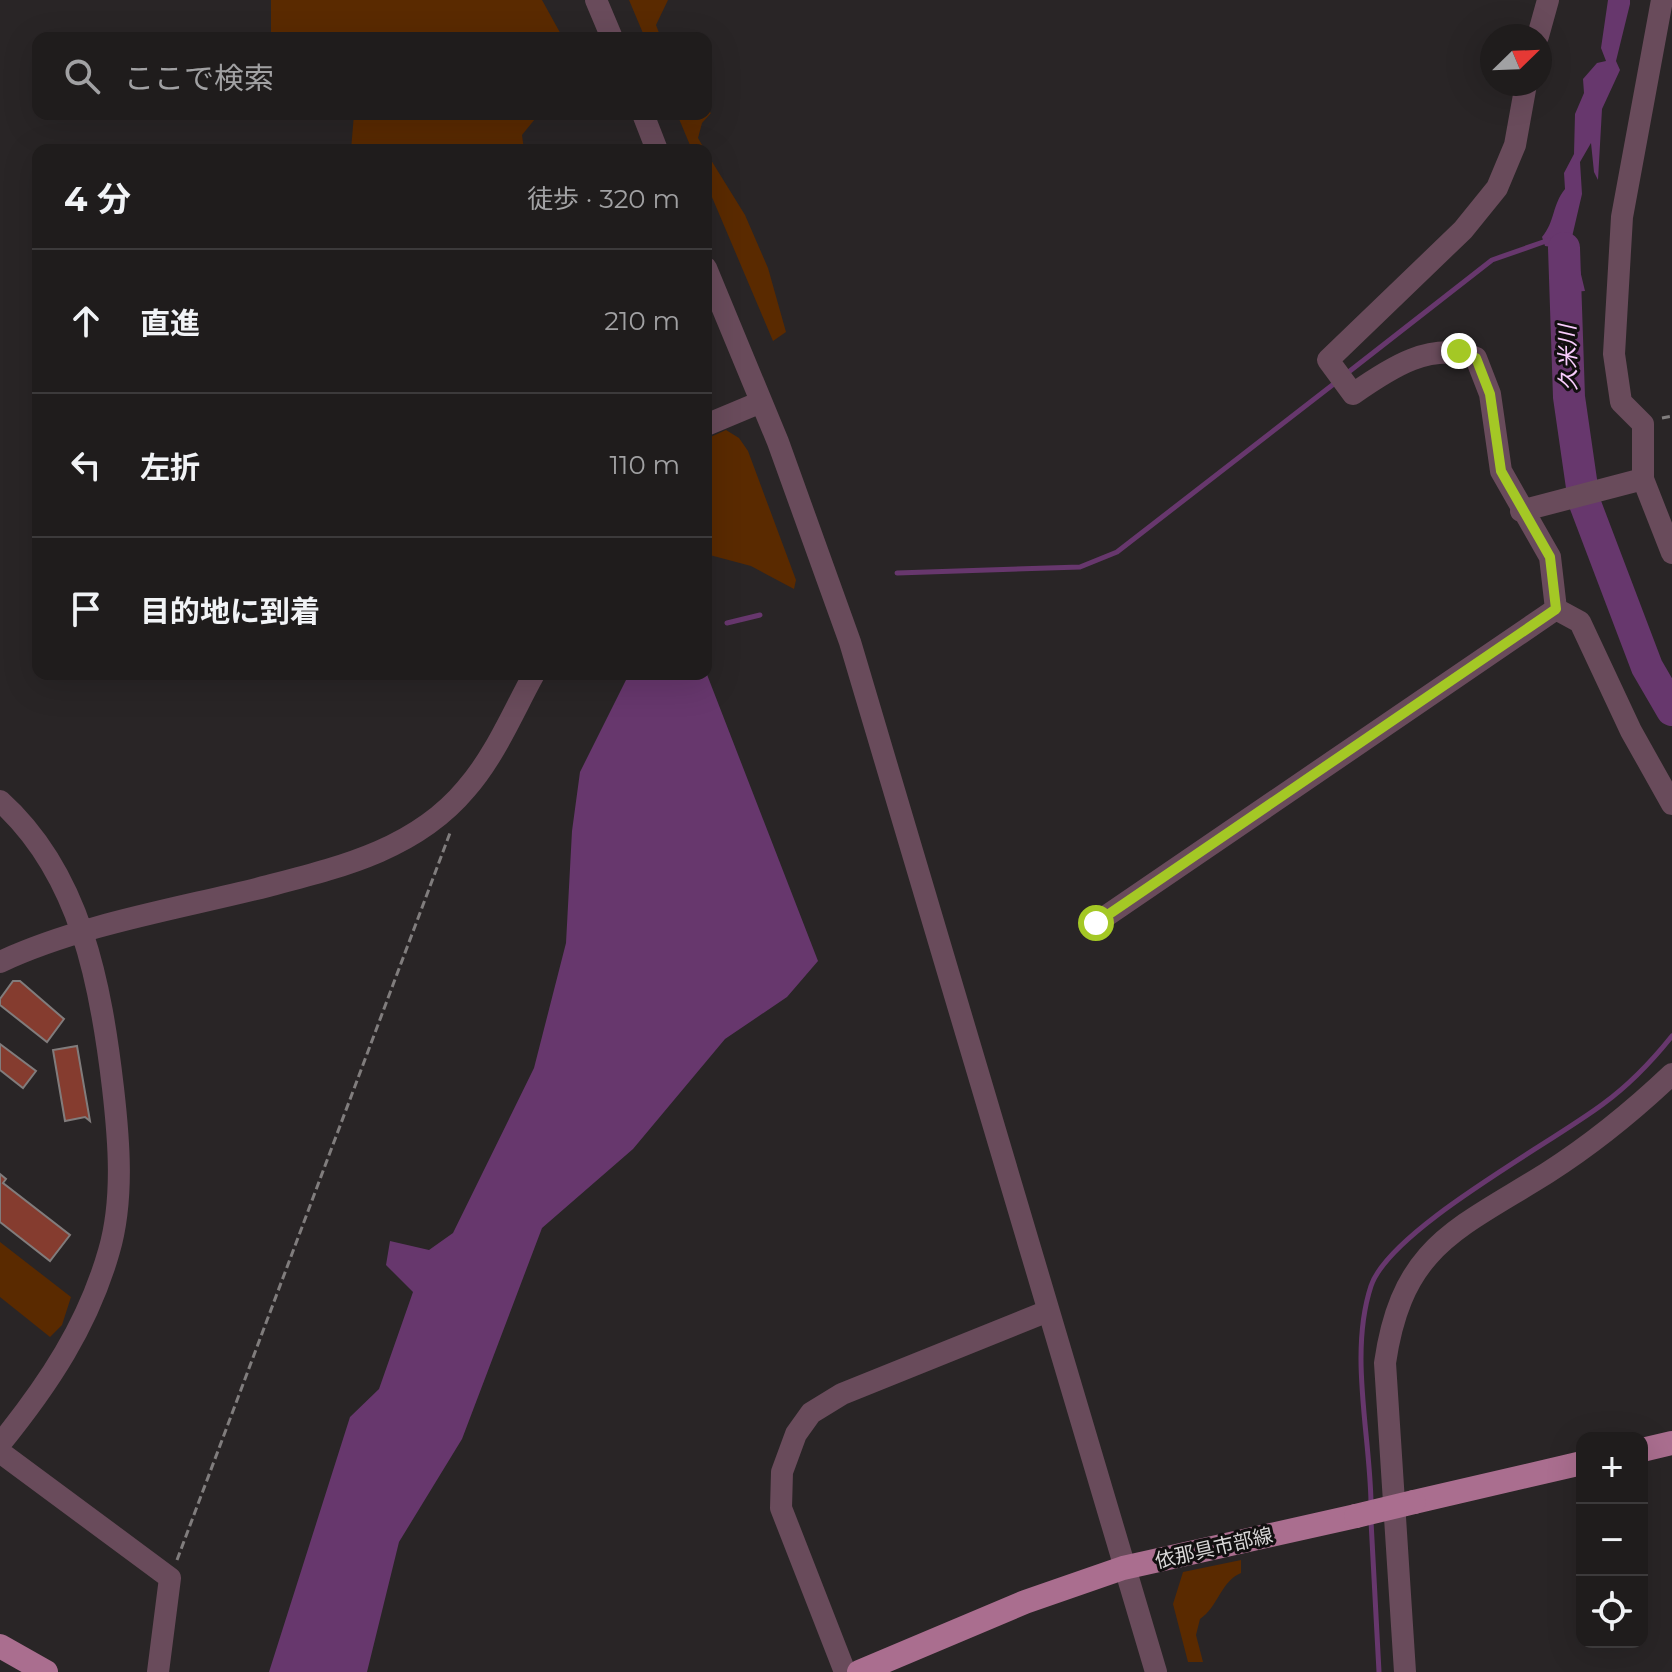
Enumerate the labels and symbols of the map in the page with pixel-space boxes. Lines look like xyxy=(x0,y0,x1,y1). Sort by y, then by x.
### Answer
north arrow xyxy=(1480,24,1552,96)
water label: 久米川 xyxy=(1554,323,1582,391)
route end xyxy=(1441,333,1477,369)
route start xyxy=(1078,905,1114,941)
street label: 依那具市部線 xyxy=(1153,1523,1275,1573)

